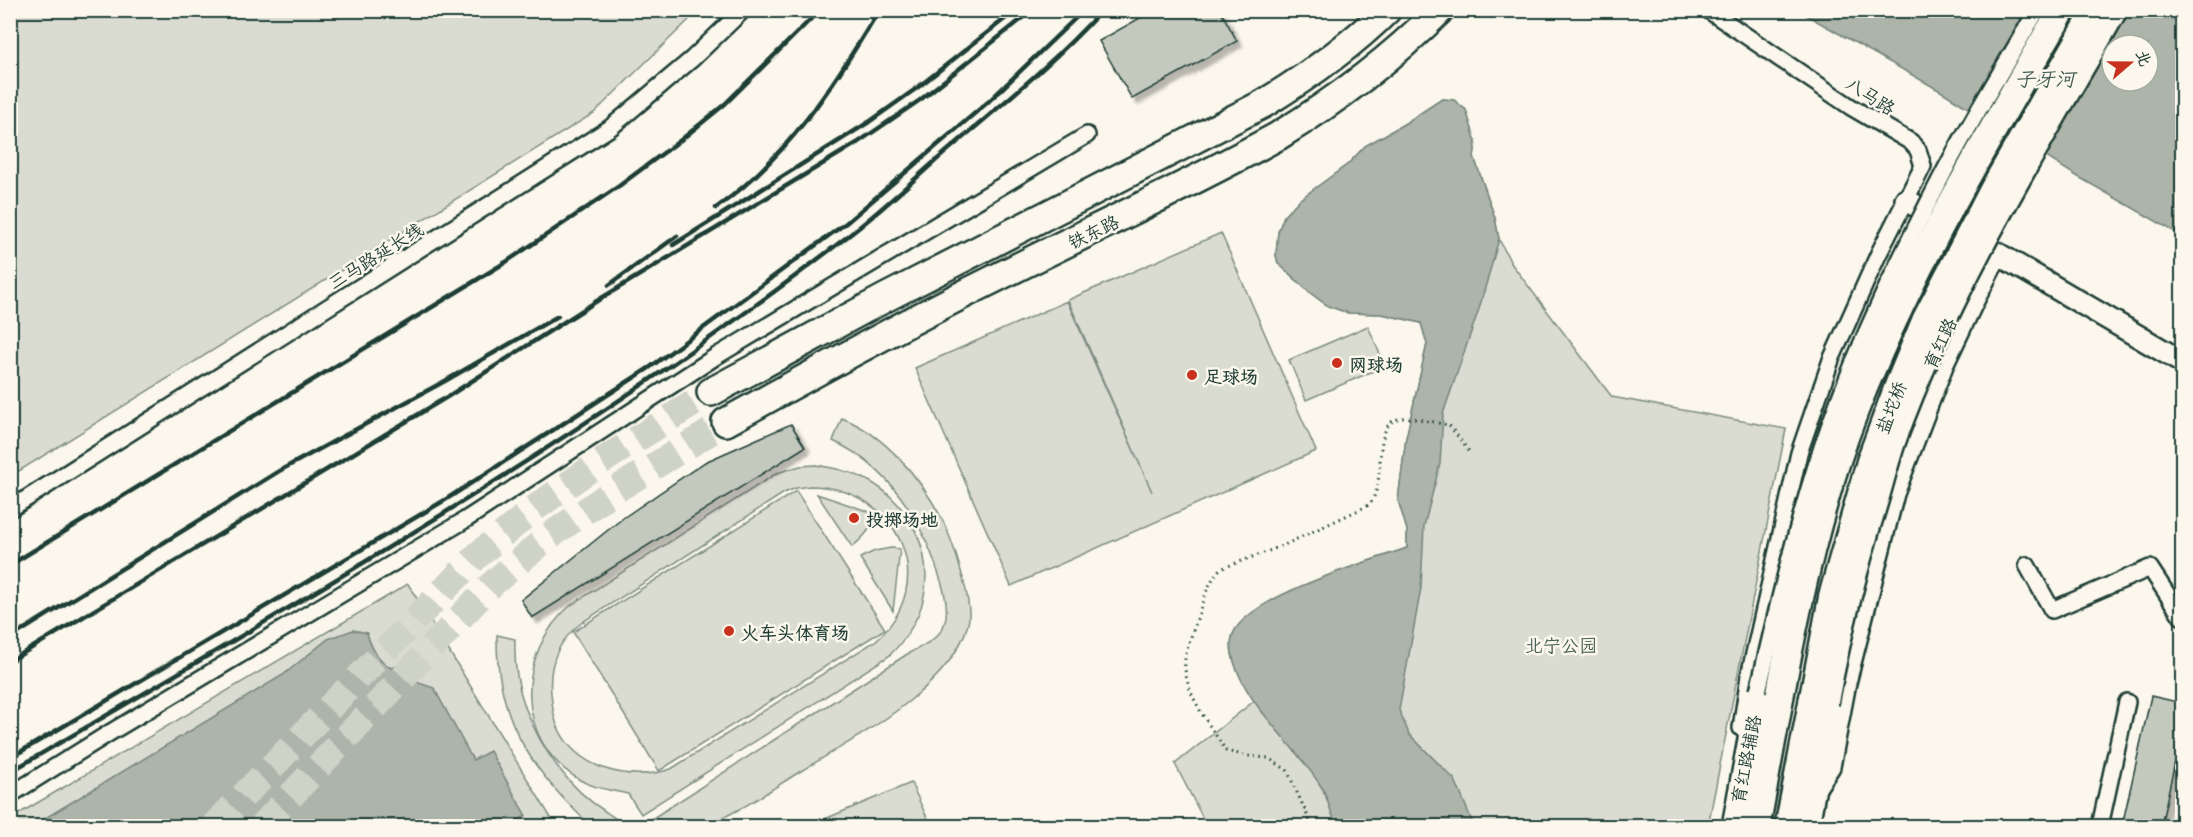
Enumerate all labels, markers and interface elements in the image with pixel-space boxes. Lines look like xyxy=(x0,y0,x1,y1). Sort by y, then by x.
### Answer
north arrow xyxy=(2100,33,2160,93)
text: 北 xyxy=(2131,46,2159,69)
water label: 子牙河 xyxy=(2015,63,2078,93)
street label: 八马路 xyxy=(1841,69,1901,121)
street label: 铁东路 xyxy=(1063,207,1123,255)
street label: 三马路延长线 xyxy=(322,215,428,295)
street label: 育红路 xyxy=(1915,313,1963,373)
place label: 网球场 xyxy=(1349,350,1403,377)
marker: 网球场 xyxy=(1330,356,1344,370)
place label: 足球场 xyxy=(1204,362,1258,389)
marker: 足球场 xyxy=(1185,368,1199,382)
street label: 盐坨桥 xyxy=(1868,377,1912,437)
place label: 投掷场地 xyxy=(866,505,938,532)
marker: 投掷场地 xyxy=(847,511,861,525)
place label: 火车头体育场 xyxy=(741,618,849,645)
marker: 火车头体育场 xyxy=(722,624,736,638)
park label: 北宁公园 xyxy=(1525,631,1597,658)
street label: 育红路辅路 xyxy=(1723,712,1767,806)

